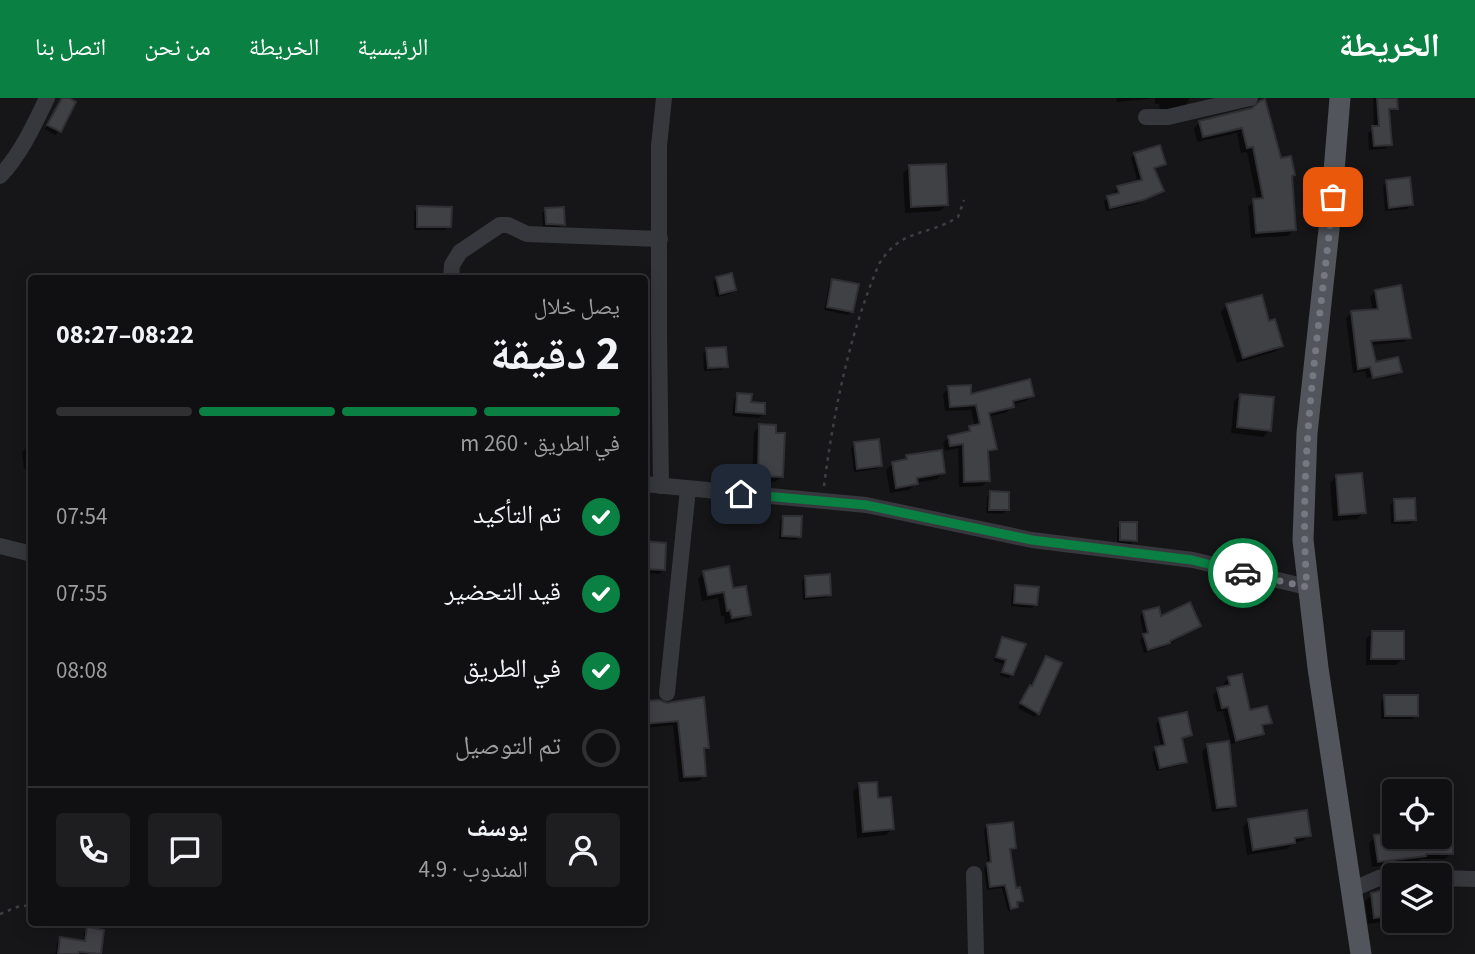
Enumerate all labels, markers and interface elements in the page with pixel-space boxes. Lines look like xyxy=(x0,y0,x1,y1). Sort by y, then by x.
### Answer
text: الخريطة xyxy=(1339,22,1440,69)
text: اتصل بنا xyxy=(35,30,106,65)
text: من نحن xyxy=(144,30,211,65)
text: الخريطة xyxy=(249,30,319,65)
text: الرئيسية xyxy=(357,30,429,65)
pin xyxy=(1303,167,1363,227)
icon: bag xyxy=(1314,178,1352,216)
text: يصل خلال xyxy=(534,290,620,323)
text: 08:22–08:27 xyxy=(56,316,194,353)
text: 2 دقيقة xyxy=(490,322,620,387)
text: في الطريق · 260 m xyxy=(460,427,620,460)
pin xyxy=(711,464,771,524)
icon: home xyxy=(722,475,760,513)
text: تم التأكيد xyxy=(473,496,561,533)
icon: check xyxy=(582,498,620,536)
text: 07:54 xyxy=(56,500,107,533)
courier xyxy=(1208,538,1278,608)
icon: car xyxy=(1224,554,1262,592)
text: قيد التحضير xyxy=(445,573,561,610)
icon: check xyxy=(582,575,620,613)
text: 07:55 xyxy=(56,577,107,610)
text: في الطريق xyxy=(463,650,561,687)
icon: check xyxy=(582,652,620,690)
text: 08:08 xyxy=(56,654,107,687)
text: تم التوصيل xyxy=(455,727,561,764)
map controls xyxy=(1382,779,1452,933)
button: locate xyxy=(1382,779,1452,849)
text: يوسف xyxy=(467,809,528,846)
button: phone xyxy=(56,813,130,887)
button: chat xyxy=(148,813,222,887)
button: person xyxy=(546,813,620,887)
text: المندوب · 4.9 xyxy=(418,853,528,886)
button: layers xyxy=(1382,863,1452,933)

